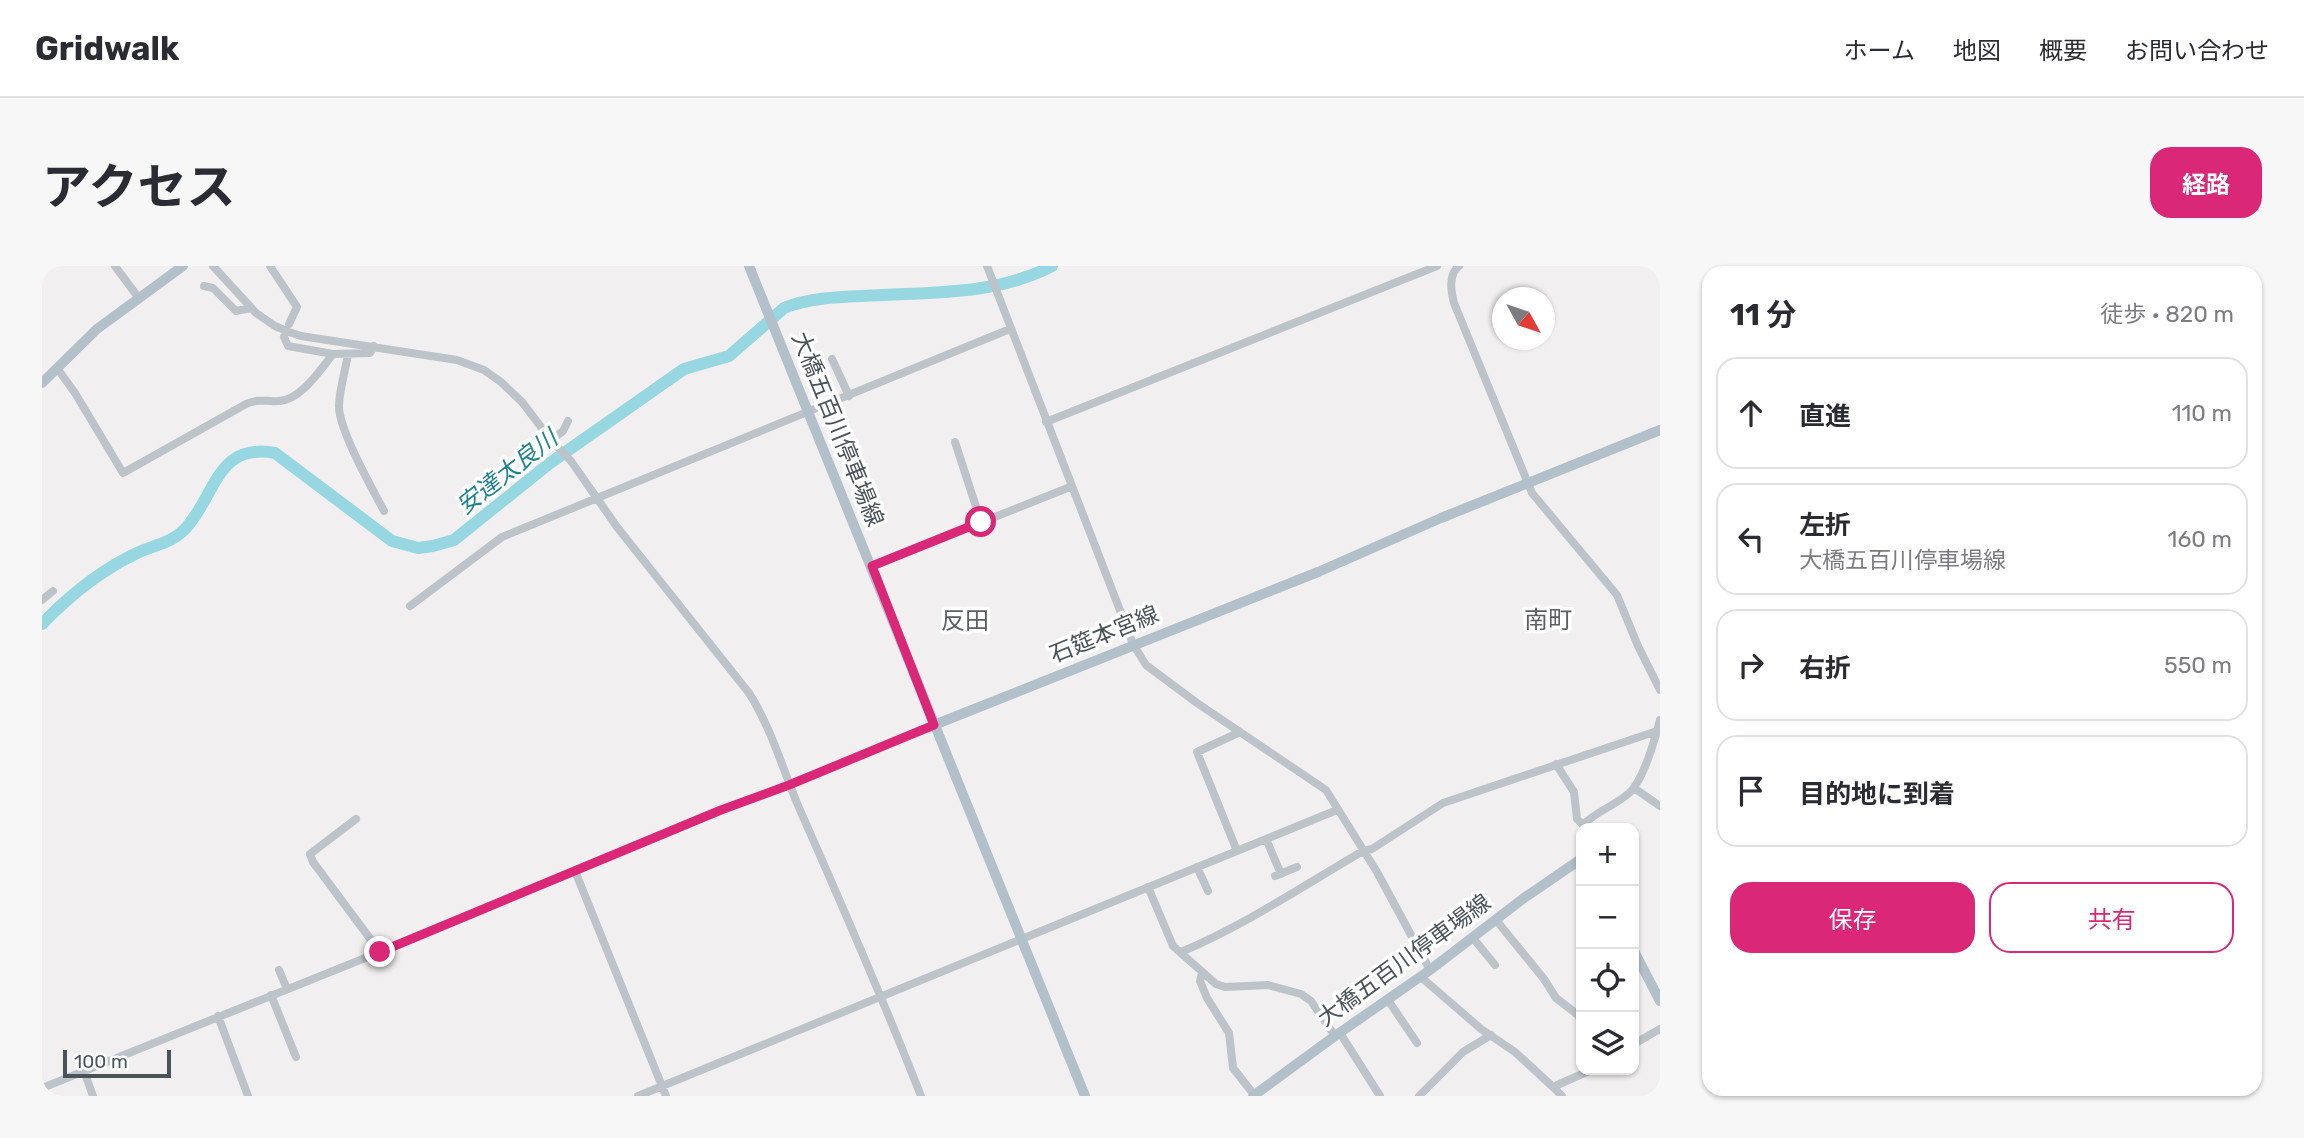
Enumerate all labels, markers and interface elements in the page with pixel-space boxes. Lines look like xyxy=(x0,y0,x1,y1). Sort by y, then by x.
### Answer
text: Gridwalk xyxy=(35,29,179,68)
text: ホーム xyxy=(1844,37,1915,65)
text: 地図 xyxy=(1953,37,2001,65)
text: 概要 xyxy=(2039,37,2087,65)
text: お問い合わせ xyxy=(2125,37,2269,65)
button: 経路 xyxy=(2150,147,2262,218)
text: アクセス xyxy=(42,158,236,216)
north arrow xyxy=(1492,287,1555,350)
text: 11 分 xyxy=(1730,297,1796,333)
text: 徒歩 · 820 m xyxy=(2100,300,2234,328)
street label: 大橋五百川停車場線 xyxy=(786,328,890,530)
icon: ahead xyxy=(1732,394,1770,432)
text: 110 m xyxy=(2172,399,2232,427)
text: 直進 xyxy=(1799,401,1851,432)
water label: 安達太良川 xyxy=(451,422,565,520)
route start xyxy=(965,506,996,537)
text: 左折 xyxy=(1799,510,1851,541)
icon: left xyxy=(1732,520,1770,558)
text: 160 m xyxy=(2168,525,2232,553)
text: 大橋五百川停車場線 xyxy=(1799,546,2006,574)
street label: 石筵本宮線 xyxy=(1045,599,1163,669)
district label: 南町 xyxy=(1524,606,1572,634)
district label: 反田 xyxy=(941,607,989,635)
icon: right xyxy=(1732,646,1770,684)
text: 550 m xyxy=(2164,651,2232,679)
text: 右折 xyxy=(1799,653,1851,684)
icon: arrive xyxy=(1732,772,1770,810)
text: 目的地に到着 xyxy=(1799,779,1955,810)
map controls xyxy=(1576,823,1639,1075)
button: + xyxy=(1576,823,1639,886)
button: 保存 xyxy=(1730,882,1975,953)
button: 共有 xyxy=(1989,882,2234,953)
button: − xyxy=(1576,886,1639,949)
street label: 大橋五百川停車場線 xyxy=(1312,888,1496,1032)
route end xyxy=(364,936,395,967)
button: locate xyxy=(1576,949,1639,1012)
button: layers xyxy=(1576,1012,1639,1075)
scale bar xyxy=(63,1047,172,1079)
text: 100 m xyxy=(74,1050,128,1073)

